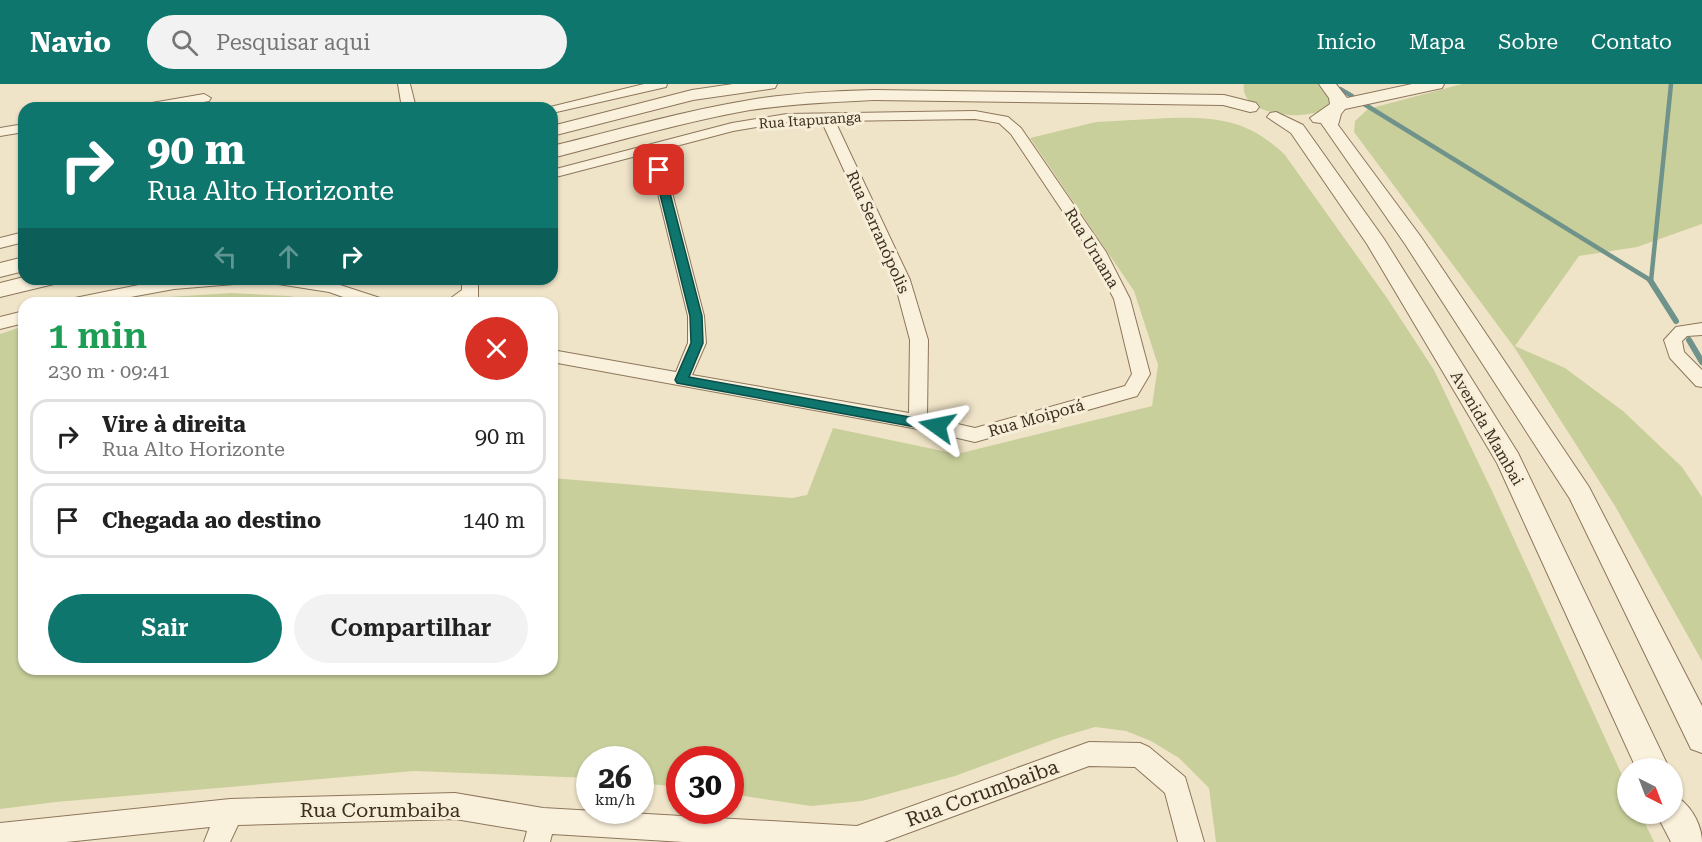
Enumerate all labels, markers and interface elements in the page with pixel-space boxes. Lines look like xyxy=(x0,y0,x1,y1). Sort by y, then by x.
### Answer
search box xyxy=(147,15,567,69)
text: Navio xyxy=(30,26,111,59)
icon: search xyxy=(168,26,201,59)
text: Pesquisar aqui xyxy=(216,30,370,55)
text: Início xyxy=(1317,30,1376,54)
text: Mapa xyxy=(1409,30,1465,54)
text: Sobre xyxy=(1498,30,1558,54)
text: Contato xyxy=(1591,30,1672,54)
street label: Rua Itapuranga xyxy=(758,108,862,132)
text: 90 m xyxy=(147,125,245,174)
icon: right xyxy=(48,126,126,204)
pin xyxy=(633,144,684,195)
icon: arrive xyxy=(642,153,675,186)
street label: Rua Serranópolis xyxy=(842,168,914,297)
text: Rua Alto Horizonte xyxy=(147,175,394,207)
street label: Rua Uruana xyxy=(1061,204,1124,292)
icon: left xyxy=(209,240,242,273)
icon: ahead xyxy=(272,240,305,273)
icon: right xyxy=(335,240,368,273)
text: 1 min xyxy=(48,315,147,357)
button: close xyxy=(465,317,528,380)
text: 230 m · 09:41 xyxy=(48,359,170,383)
street label: Avenida Mambai xyxy=(1447,367,1527,489)
position arrow xyxy=(905,394,969,458)
street label: Rua Moiporá xyxy=(986,395,1086,441)
text: Vire à direita xyxy=(102,412,246,437)
icon: right xyxy=(51,420,84,453)
text: 90 m xyxy=(475,424,525,449)
text: Rua Alto Horizonte xyxy=(102,437,285,461)
icon: arrive xyxy=(51,504,84,537)
text: Chegada ao destino xyxy=(102,508,321,533)
text: 140 m xyxy=(462,508,525,533)
button: Sair xyxy=(48,594,282,663)
button: Compartilhar xyxy=(294,594,528,663)
speed limit sign: 30 xyxy=(666,746,744,824)
street label: Rua Corumbaiba xyxy=(902,754,1062,832)
north arrow xyxy=(1617,758,1683,824)
map controls xyxy=(1617,758,1683,824)
text: 26 xyxy=(598,760,632,795)
text: km/h xyxy=(595,791,635,809)
street label: Rua Corumbaiba xyxy=(300,798,461,822)

